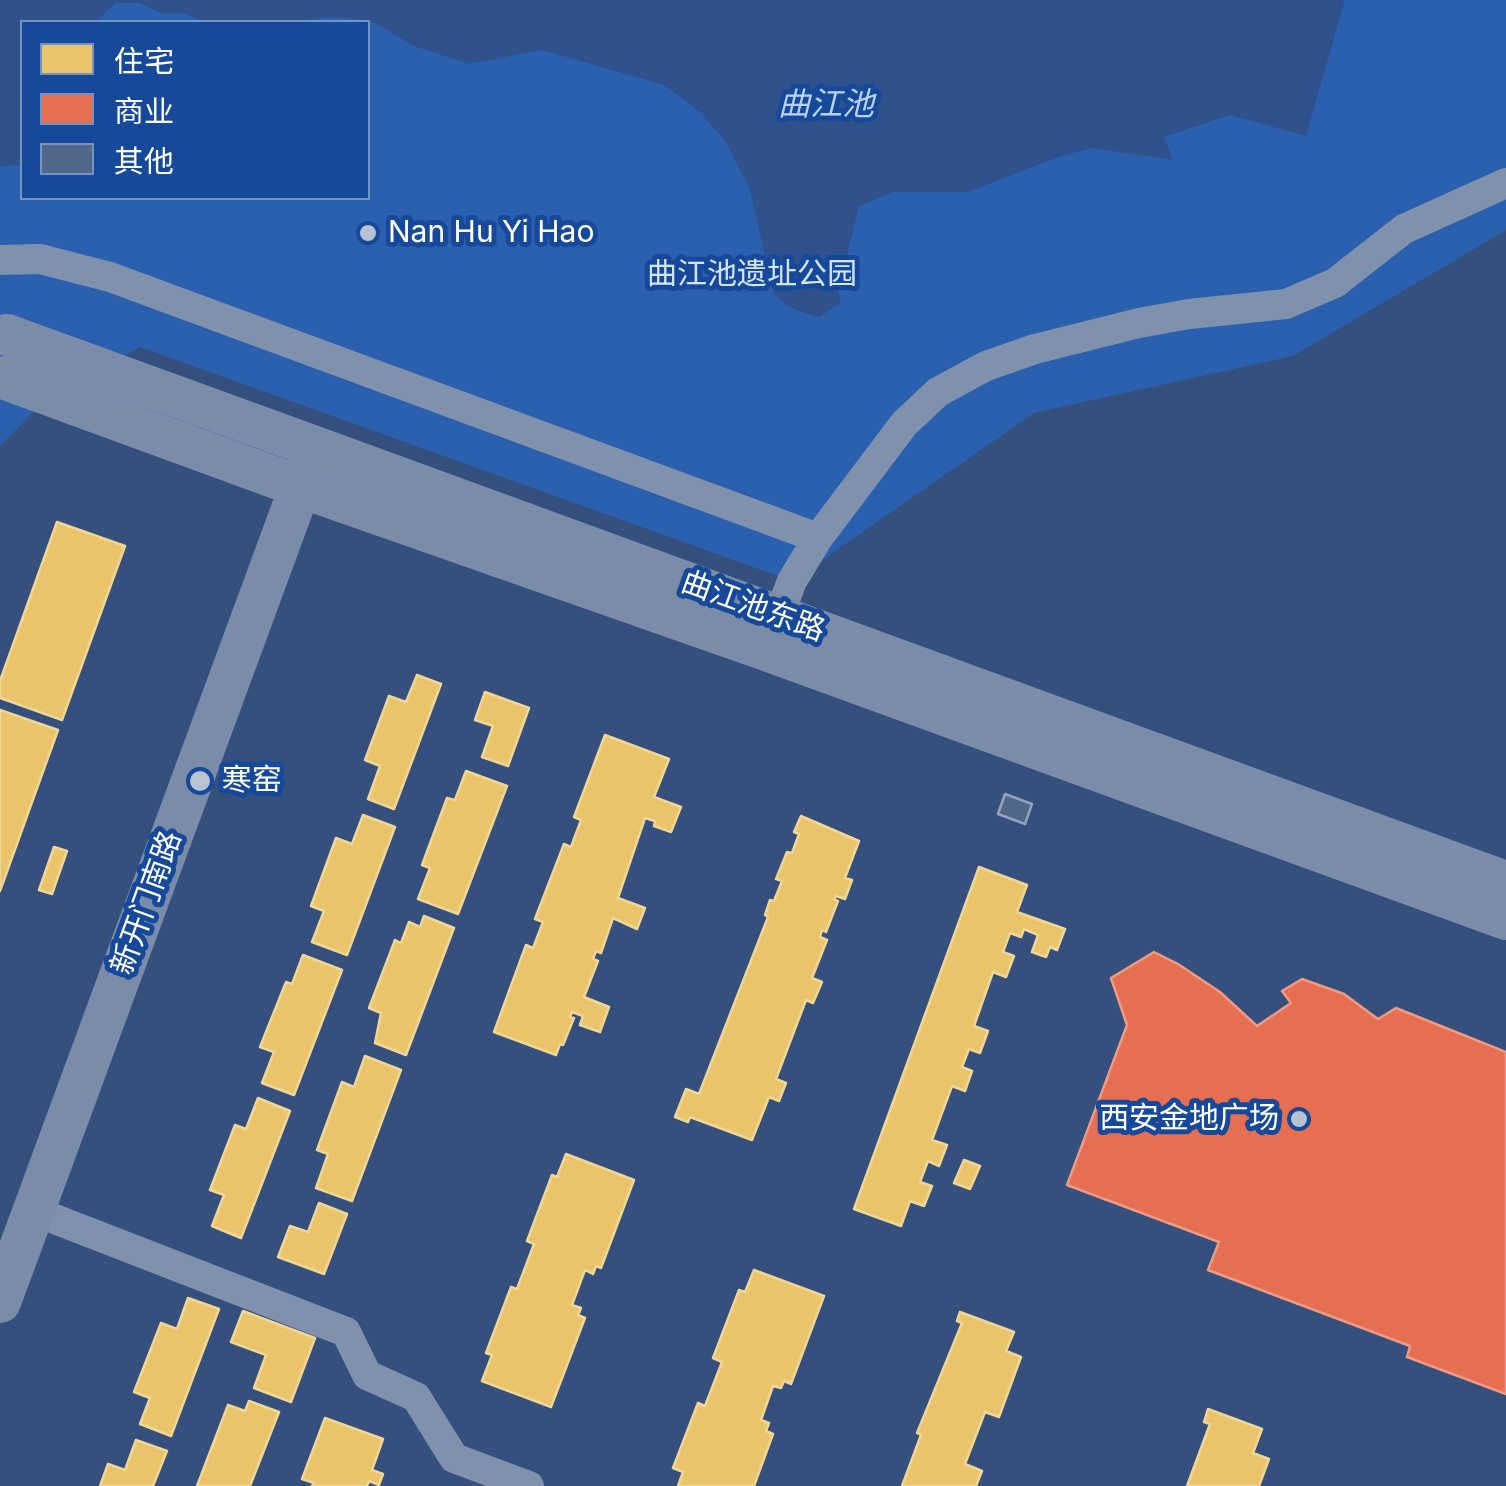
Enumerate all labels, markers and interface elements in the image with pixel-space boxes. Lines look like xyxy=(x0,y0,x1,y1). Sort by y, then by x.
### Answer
legend xyxy=(20,20,370,200)
text: 住宅 xyxy=(114,43,174,79)
water label: 曲江池 xyxy=(778,86,874,124)
text: 商业 xyxy=(114,93,174,129)
text: 其他 xyxy=(114,143,174,179)
place label: Nan Hu Yi Hao xyxy=(388,215,594,251)
marker: Nan Hu Yi Hao xyxy=(357,222,379,244)
park label: 曲江池遗址公园 xyxy=(647,257,857,293)
street label: 曲江池东路 xyxy=(676,564,830,650)
place label: 寒窑 xyxy=(222,763,282,799)
marker: 寒窑 xyxy=(187,768,213,794)
street label: 新开门南路 xyxy=(104,826,190,980)
place label: 西安金地广场 xyxy=(1099,1101,1279,1137)
marker: 西安金地广场 xyxy=(1288,1108,1310,1130)

